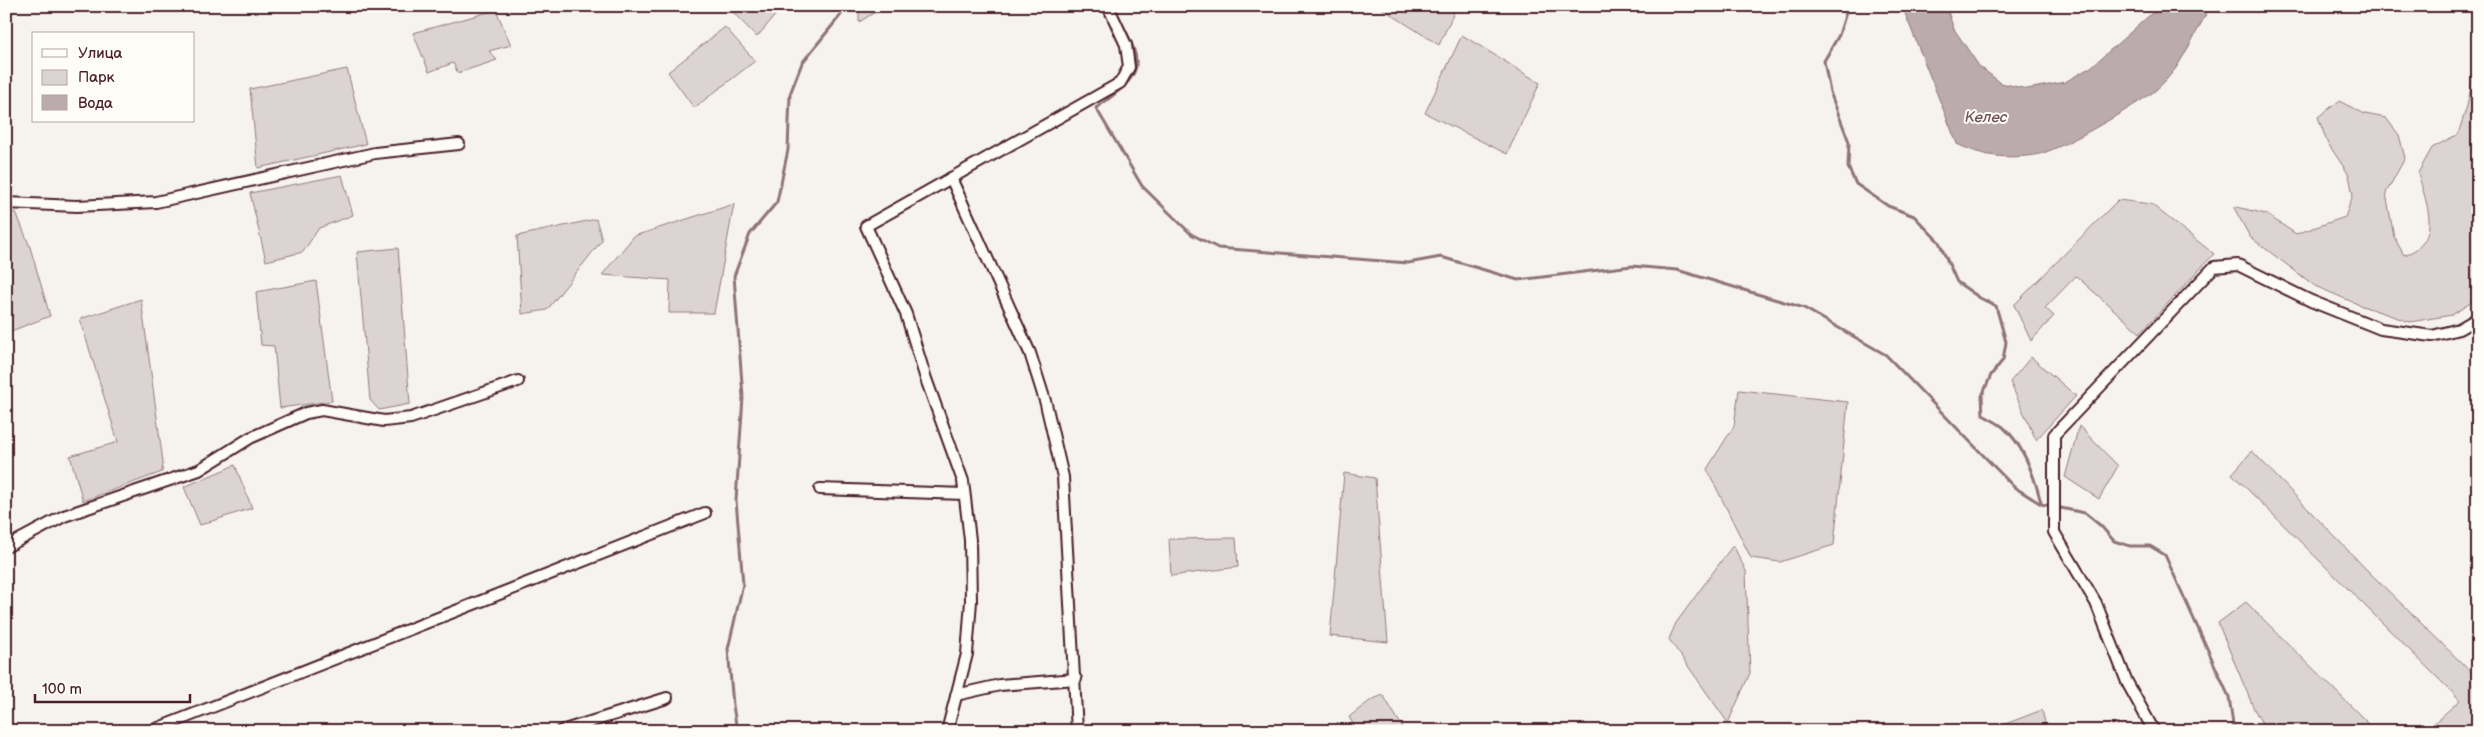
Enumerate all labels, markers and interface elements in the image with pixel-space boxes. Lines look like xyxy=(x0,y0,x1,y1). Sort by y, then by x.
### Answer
legend xyxy=(32,32,195,122)
text: Улица xyxy=(78,44,123,63)
text: Парк xyxy=(78,68,115,87)
text: Вода xyxy=(78,94,113,113)
water label: Келес xyxy=(1965,108,2008,127)
scale bar xyxy=(35,672,190,704)
text: 100 m xyxy=(42,680,82,699)

